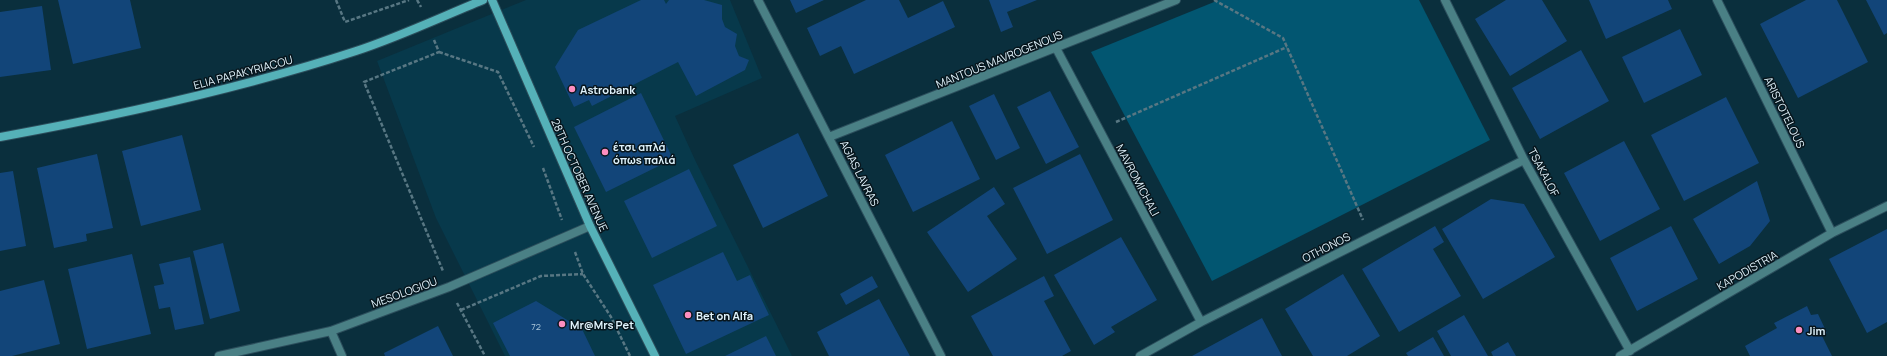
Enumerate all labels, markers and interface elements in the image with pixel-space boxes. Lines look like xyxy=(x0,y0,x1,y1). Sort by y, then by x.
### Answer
street label: MANTOUS MAVROGENOUS xyxy=(933,27,1065,91)
street label: ELIA PAPAKYRIACOU xyxy=(192,52,294,92)
street label: ARISTOTELOUS xyxy=(1761,74,1809,150)
place label: Astrobank xyxy=(580,82,636,97)
marker: Astrobank xyxy=(567,84,577,94)
street label: 28TH OCTOBER AVENUE xyxy=(548,116,612,234)
street label: AGIAS LAVRAS xyxy=(837,138,883,209)
place label: έτσι απλά όπωs παλιά xyxy=(613,139,675,167)
street label: MAVROMICHALI xyxy=(1113,141,1163,219)
street label: TSAKALOF xyxy=(1525,145,1563,199)
marker: έτσι απλά όπωs παλιά xyxy=(600,147,610,157)
street label: OTHONOS xyxy=(1299,228,1353,266)
street label: KAPODISTRIA xyxy=(1714,247,1780,293)
street label: MESOLOGIOU xyxy=(369,273,439,311)
place label: Bet on Alfa xyxy=(696,308,753,323)
marker: Bet on Alfa xyxy=(683,310,693,320)
place label: Mr@Mrs Pet xyxy=(570,317,634,332)
marker: Mr@Mrs Pet xyxy=(557,319,567,329)
house number: 72 xyxy=(531,320,541,333)
place label: Jim xyxy=(1807,323,1826,338)
marker: Jim xyxy=(1794,325,1804,335)

